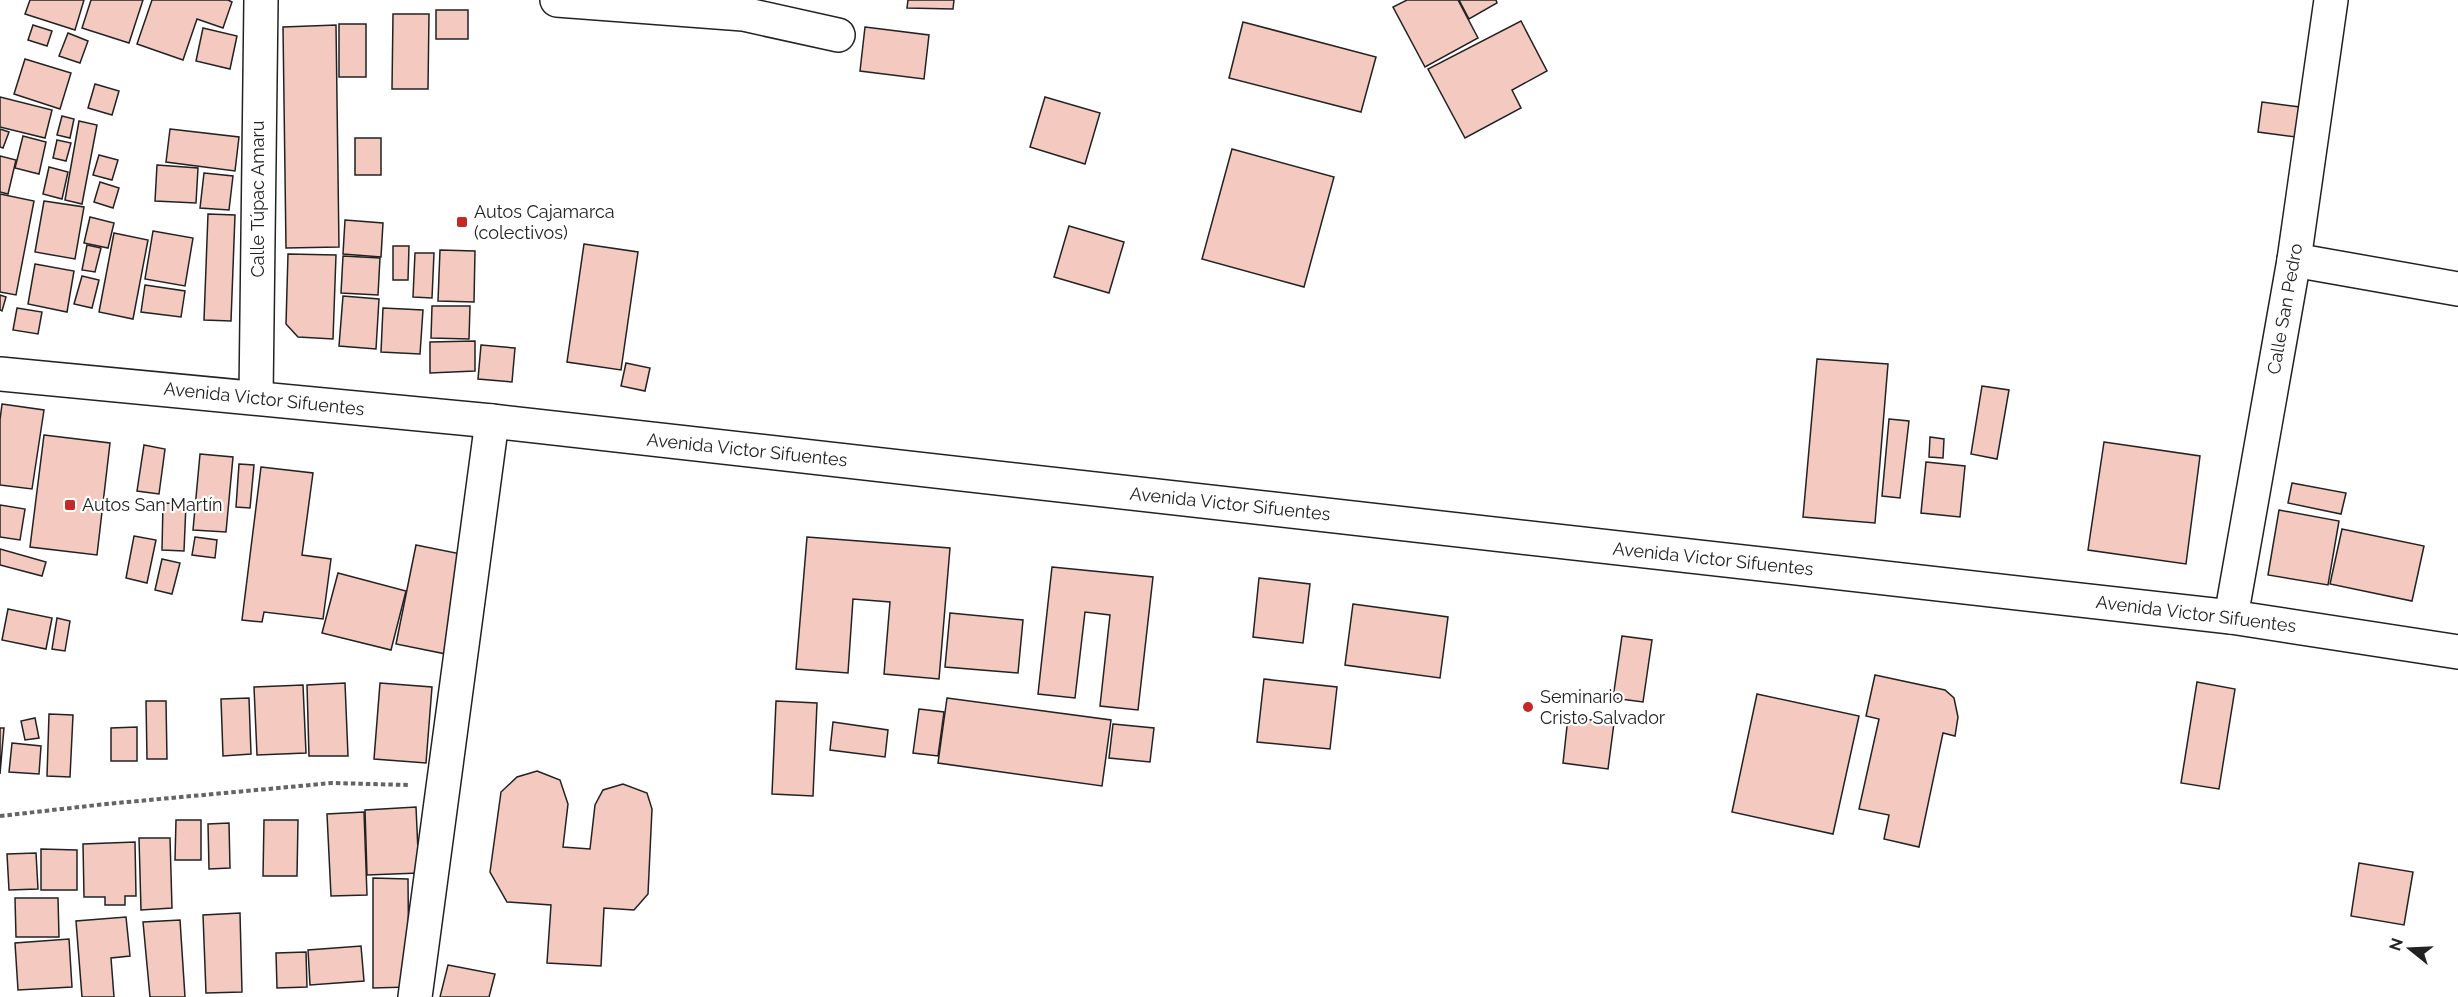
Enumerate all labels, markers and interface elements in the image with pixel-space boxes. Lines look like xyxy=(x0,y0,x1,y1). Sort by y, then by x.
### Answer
street label: Calle Túpac Amaru xyxy=(247,120,268,278)
place label: Autos Cajamarca (colectivos) xyxy=(474,201,615,243)
marker: Autos Cajamarca (colectivos) xyxy=(455,215,469,229)
street label: Calle San Pedro xyxy=(2263,242,2306,376)
street label: Avenida Victor Sifuentes xyxy=(163,378,366,420)
street label: Avenida Victor Sifuentes xyxy=(646,429,849,471)
street label: Avenida Victor Sifuentes xyxy=(1129,483,1332,525)
place label: Autos San Martín xyxy=(82,494,223,515)
marker: Autos San Martín xyxy=(63,498,77,512)
street label: Avenida Victor Sifuentes xyxy=(1612,538,1815,580)
street label: Avenida Victor Sifuentes xyxy=(2095,591,2298,636)
place label: Seminario Cristo Salvador xyxy=(1540,686,1666,728)
marker: Seminario Cristo Salvador xyxy=(1521,700,1535,714)
north arrow xyxy=(2380,919,2440,979)
text: N xyxy=(2385,936,2407,953)

